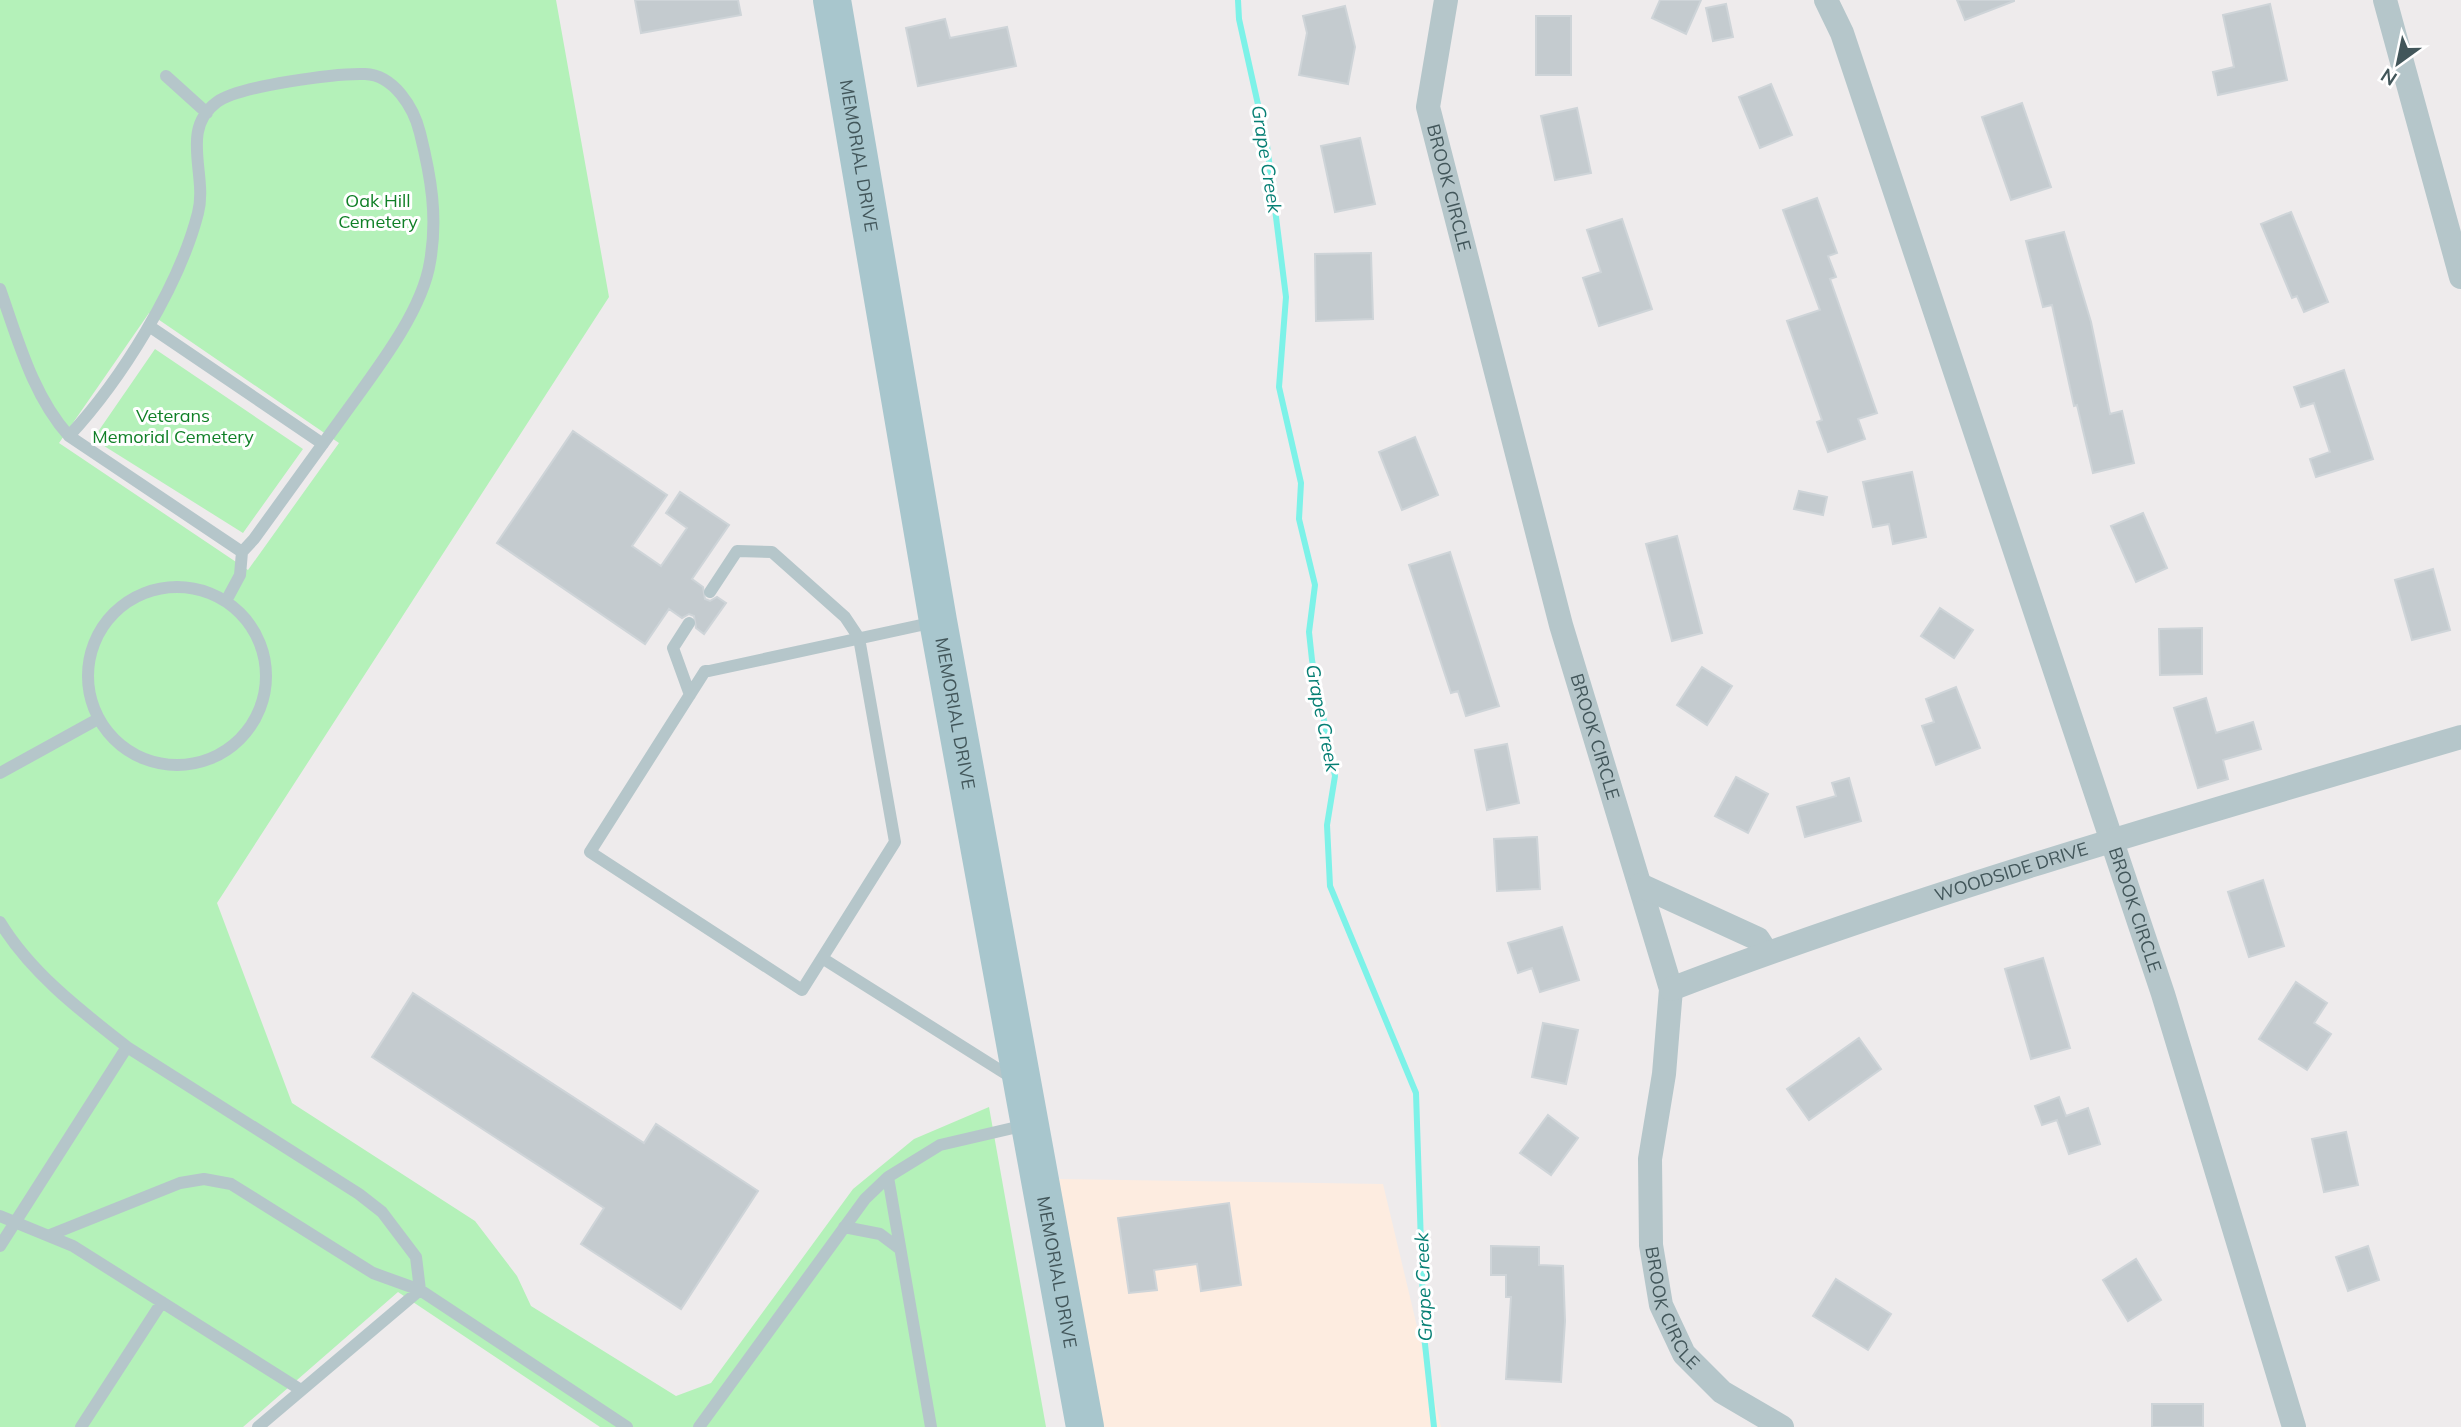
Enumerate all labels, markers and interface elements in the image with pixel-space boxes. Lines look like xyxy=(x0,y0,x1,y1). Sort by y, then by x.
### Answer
north arrow xyxy=(2363,28,2433,98)
text: N xyxy=(2376,63,2401,91)
street label: MEMORIAL DRIVE xyxy=(835,78,883,234)
water label: Grape Creek xyxy=(1247,103,1288,216)
street label: BROOK CIRCLE xyxy=(1422,122,1477,254)
park label: Oak Hill Cemetery xyxy=(338,189,418,233)
park label: Veterans Memorial Cemetery xyxy=(92,404,254,448)
street label: MEMORIAL DRIVE xyxy=(930,636,980,791)
water label: Grape Creek xyxy=(1301,662,1345,775)
street label: BROOK CIRCLE xyxy=(1565,671,1625,802)
street label: WOODSIDE DRIVE xyxy=(1932,837,2091,907)
street label: BROOK CIRCLE xyxy=(2104,844,2167,975)
street label: MEMORIAL DRIVE xyxy=(1032,1194,1082,1350)
water label: Grape Creek xyxy=(1409,1231,1437,1342)
street label: BROOK CIRCLE xyxy=(1640,1245,1705,1374)

